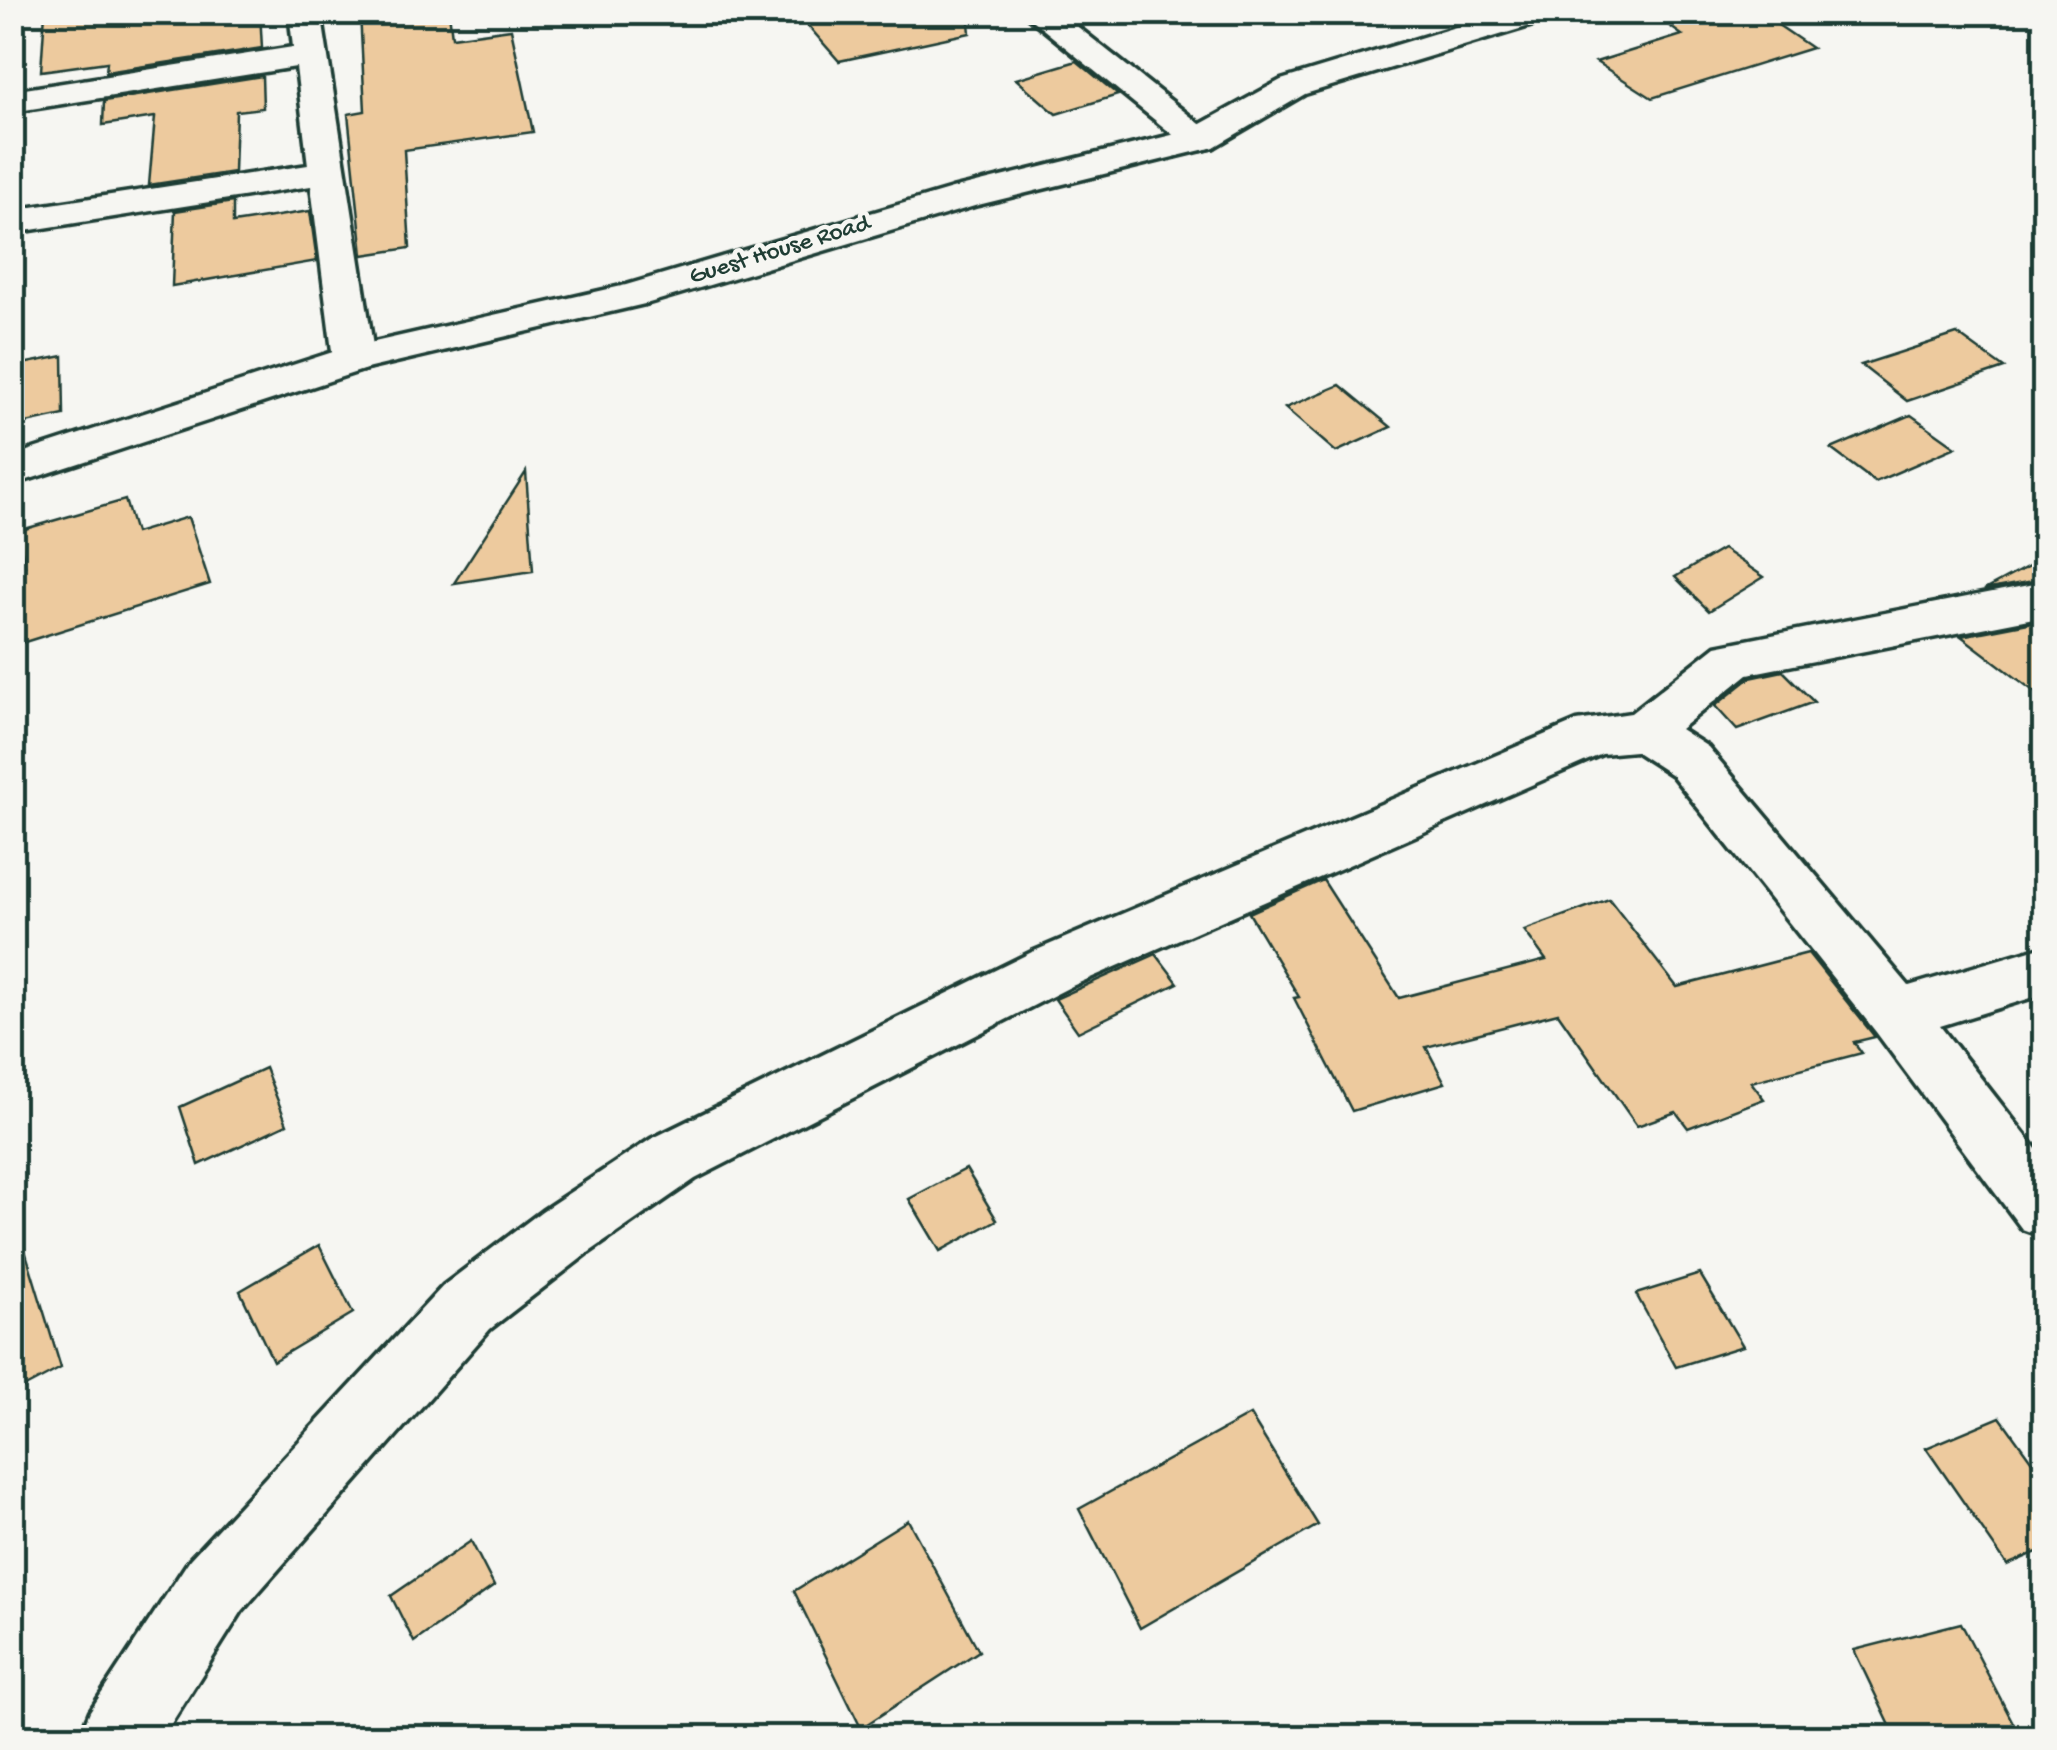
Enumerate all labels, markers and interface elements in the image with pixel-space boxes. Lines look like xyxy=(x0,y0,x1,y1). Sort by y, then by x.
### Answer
street label: Guest House Road xyxy=(686,209,876,292)

